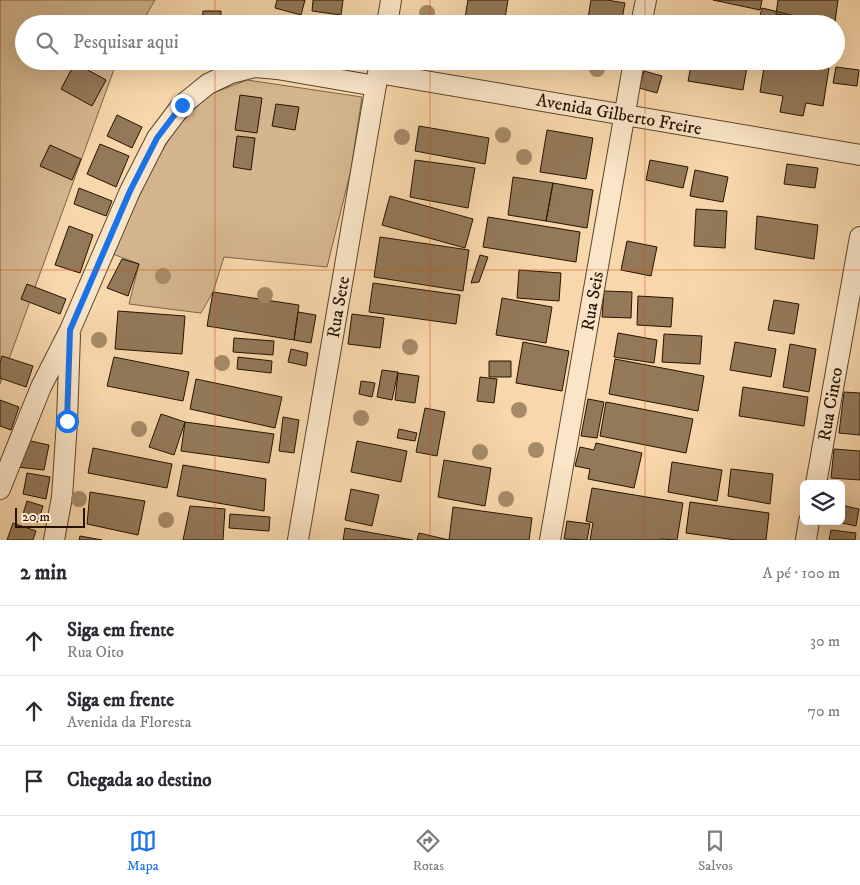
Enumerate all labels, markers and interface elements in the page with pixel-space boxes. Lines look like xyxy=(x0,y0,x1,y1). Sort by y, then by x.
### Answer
search box xyxy=(15,15,845,70)
icon: search xyxy=(33,29,61,57)
text: Pesquisar aqui xyxy=(73,31,179,54)
street label: Avenida Gilberto Freire xyxy=(534,90,703,140)
route end xyxy=(171,94,194,117)
street label: Rua Seis xyxy=(577,270,609,332)
street label: Rua Sete xyxy=(323,275,355,340)
street label: Rua Cinco xyxy=(814,365,848,443)
route start xyxy=(56,410,79,433)
map controls xyxy=(800,480,845,525)
button: layers xyxy=(800,480,845,525)
scale bar xyxy=(15,505,85,528)
text: 20 m xyxy=(22,508,50,526)
text: 2 min xyxy=(20,560,67,586)
text: A pé · 100 m xyxy=(763,563,840,583)
text: Siga em frente xyxy=(67,619,174,642)
icon: ahead xyxy=(20,627,48,655)
text: 30 m xyxy=(810,631,840,651)
text: Rua Oito xyxy=(67,642,124,662)
text: Siga em frente xyxy=(67,689,174,712)
icon: ahead xyxy=(20,697,48,725)
text: 70 m xyxy=(808,701,840,721)
text: Avenida da Floresta xyxy=(67,712,192,732)
icon: arrive xyxy=(20,767,48,795)
text: Chegada ao destino xyxy=(67,769,212,792)
tab: Mapa xyxy=(127,827,159,875)
tab: Rotas xyxy=(413,827,444,875)
tab: Salvos xyxy=(698,827,733,875)

